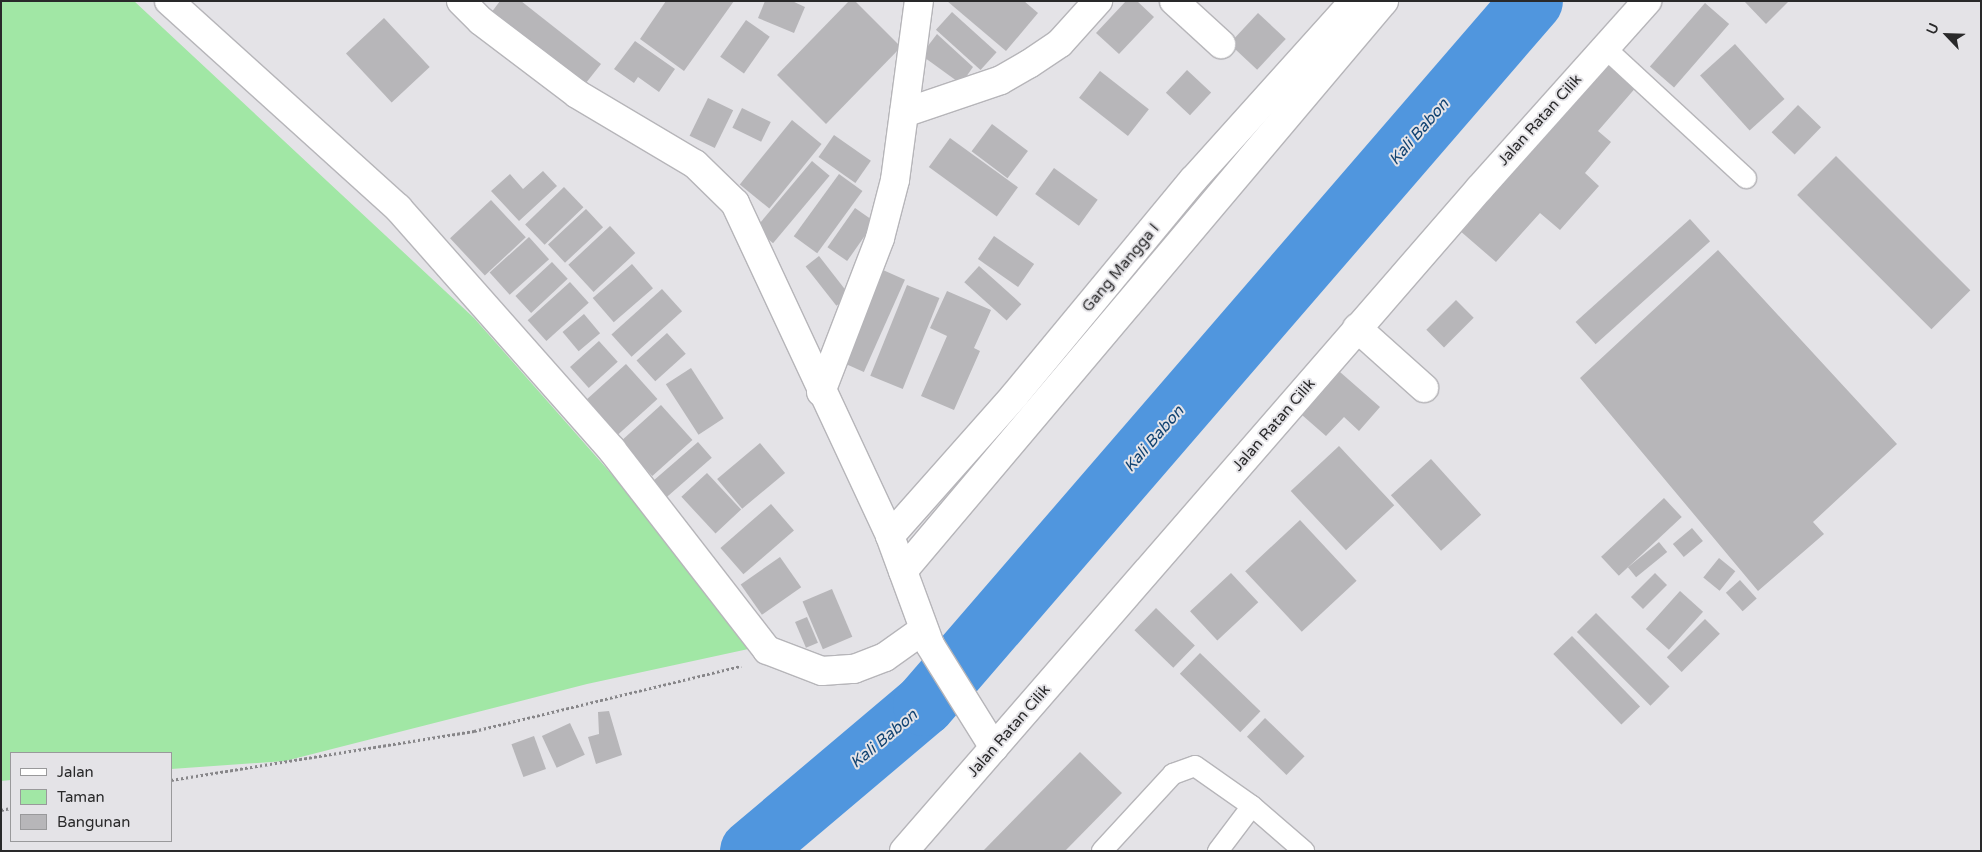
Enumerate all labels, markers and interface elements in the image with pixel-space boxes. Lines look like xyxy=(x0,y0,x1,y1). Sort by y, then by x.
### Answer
north arrow xyxy=(1922,10,1972,60)
text: U xyxy=(1923,20,1943,37)
street label: Jalan Ratan Cilik xyxy=(1494,71,1586,169)
water label: Kali Babon xyxy=(1385,95,1453,169)
street label: Gang Mangga I xyxy=(1079,220,1163,316)
street label: Jalan Ratan Cilik xyxy=(1229,375,1319,475)
water label: Kali Babon xyxy=(1120,402,1188,476)
street label: Jalan Ratan Cilik xyxy=(964,681,1054,781)
water label: Kali Babon xyxy=(847,705,921,773)
legend xyxy=(10,752,172,842)
text: Jalan xyxy=(57,763,94,781)
text: Taman xyxy=(57,788,105,806)
text: Bangunan xyxy=(57,813,130,831)

